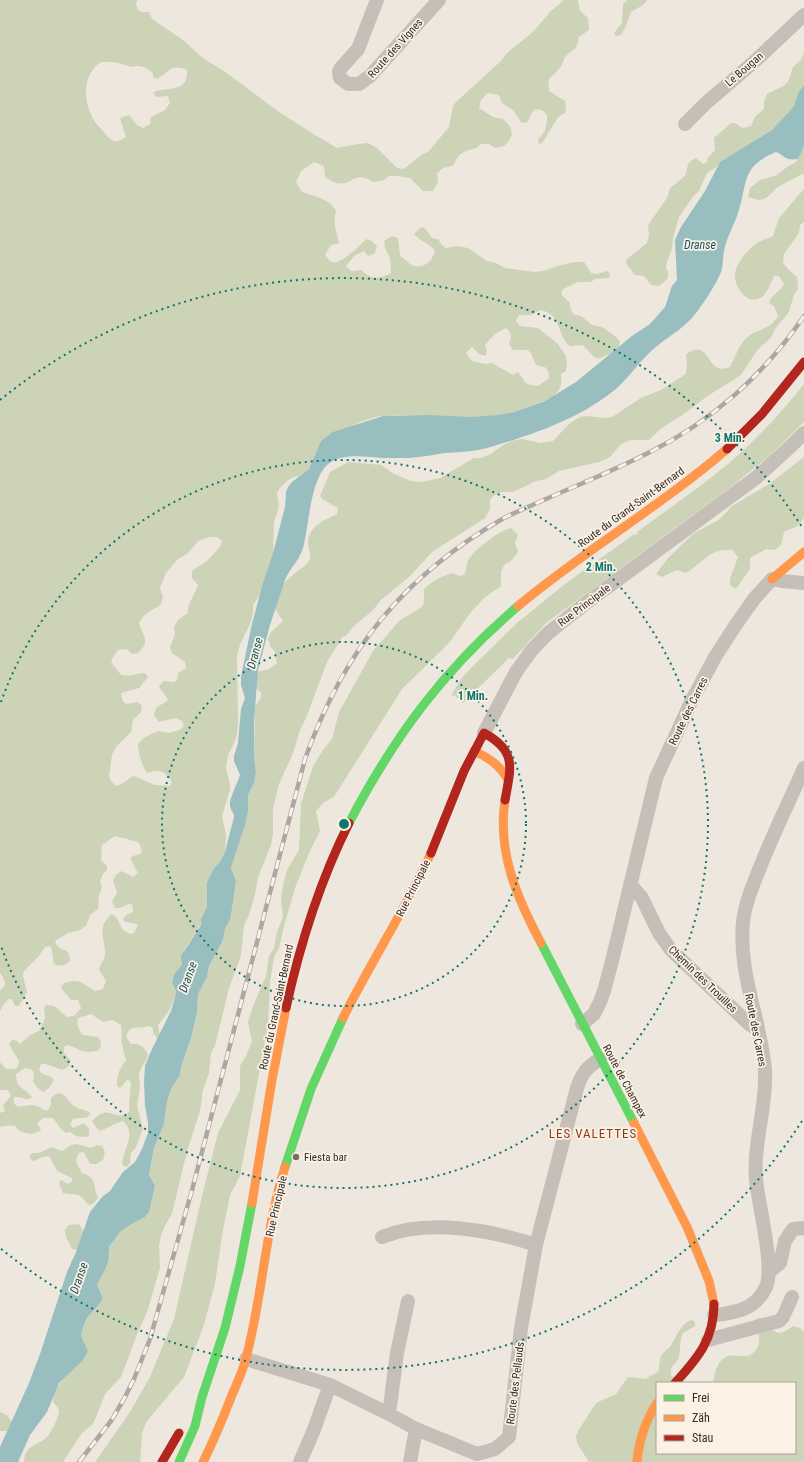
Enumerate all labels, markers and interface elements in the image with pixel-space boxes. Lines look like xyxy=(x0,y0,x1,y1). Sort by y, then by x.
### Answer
street label: Route des Vignes xyxy=(365,16,425,81)
street label: Le Bougan xyxy=(723,49,766,89)
water label: Dranse xyxy=(684,238,717,252)
text: 3 Min. xyxy=(715,431,745,445)
street label: Route du Grand-Saint-Bernard xyxy=(576,465,687,550)
text: 2 Min. xyxy=(586,560,616,574)
street label: Rue Principale xyxy=(556,582,613,629)
water label: Dranse xyxy=(244,635,266,670)
street label: Route des Carres xyxy=(666,675,711,747)
text: 1 Min. xyxy=(458,689,488,703)
centre of rings xyxy=(337,817,351,831)
street label: Rue Principale xyxy=(394,858,433,919)
street label: Route du Grand-Saint-Bernard xyxy=(257,943,296,1071)
street label: Chemin des Trouilles xyxy=(666,943,740,1015)
water label: Dranse xyxy=(176,959,200,994)
street label: Route des Carres xyxy=(742,993,769,1068)
street label: Route de Champex xyxy=(600,1042,649,1120)
district label: LES VALETTES xyxy=(549,1126,637,1141)
place label: Fiesta bar xyxy=(304,1151,348,1164)
marker: Fiesta bar xyxy=(291,1152,301,1162)
street label: Rue Principale xyxy=(263,1174,290,1238)
water label: Dranse xyxy=(67,1260,91,1295)
street label: Route des Pellauds xyxy=(504,1341,527,1425)
legend xyxy=(656,1382,796,1454)
text: Frei xyxy=(692,1391,710,1405)
text: Zäh xyxy=(692,1411,710,1425)
text: Stau xyxy=(692,1431,714,1445)

